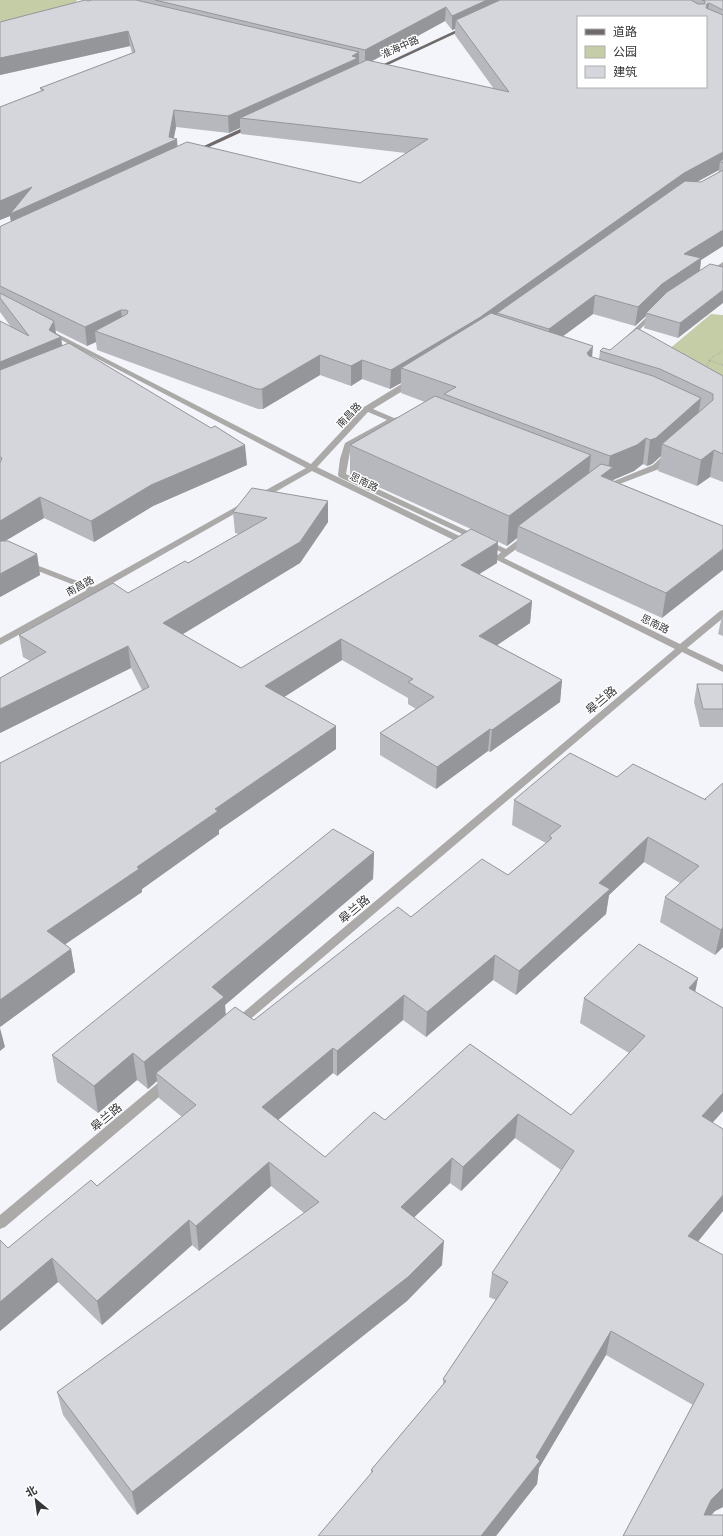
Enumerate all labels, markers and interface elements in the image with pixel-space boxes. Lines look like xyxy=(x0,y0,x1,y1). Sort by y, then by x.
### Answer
legend xyxy=(577,16,707,88)
text: 道路 xyxy=(613,24,637,39)
street label: 淮海中路 xyxy=(379,33,421,61)
text: 公园 xyxy=(613,44,637,59)
text: 建筑 xyxy=(613,64,637,79)
street label: 南昌路 xyxy=(334,400,364,430)
street label: 思南路 xyxy=(348,470,380,494)
street label: 南昌路 xyxy=(64,573,96,599)
street label: 思南路 xyxy=(639,612,671,636)
street label: 皋兰路 xyxy=(582,683,620,717)
street label: 皋兰路 xyxy=(335,892,373,926)
street label: 皋兰路 xyxy=(87,1100,125,1134)
north arrow xyxy=(16,1480,56,1520)
text: 北 xyxy=(23,1482,39,1500)

